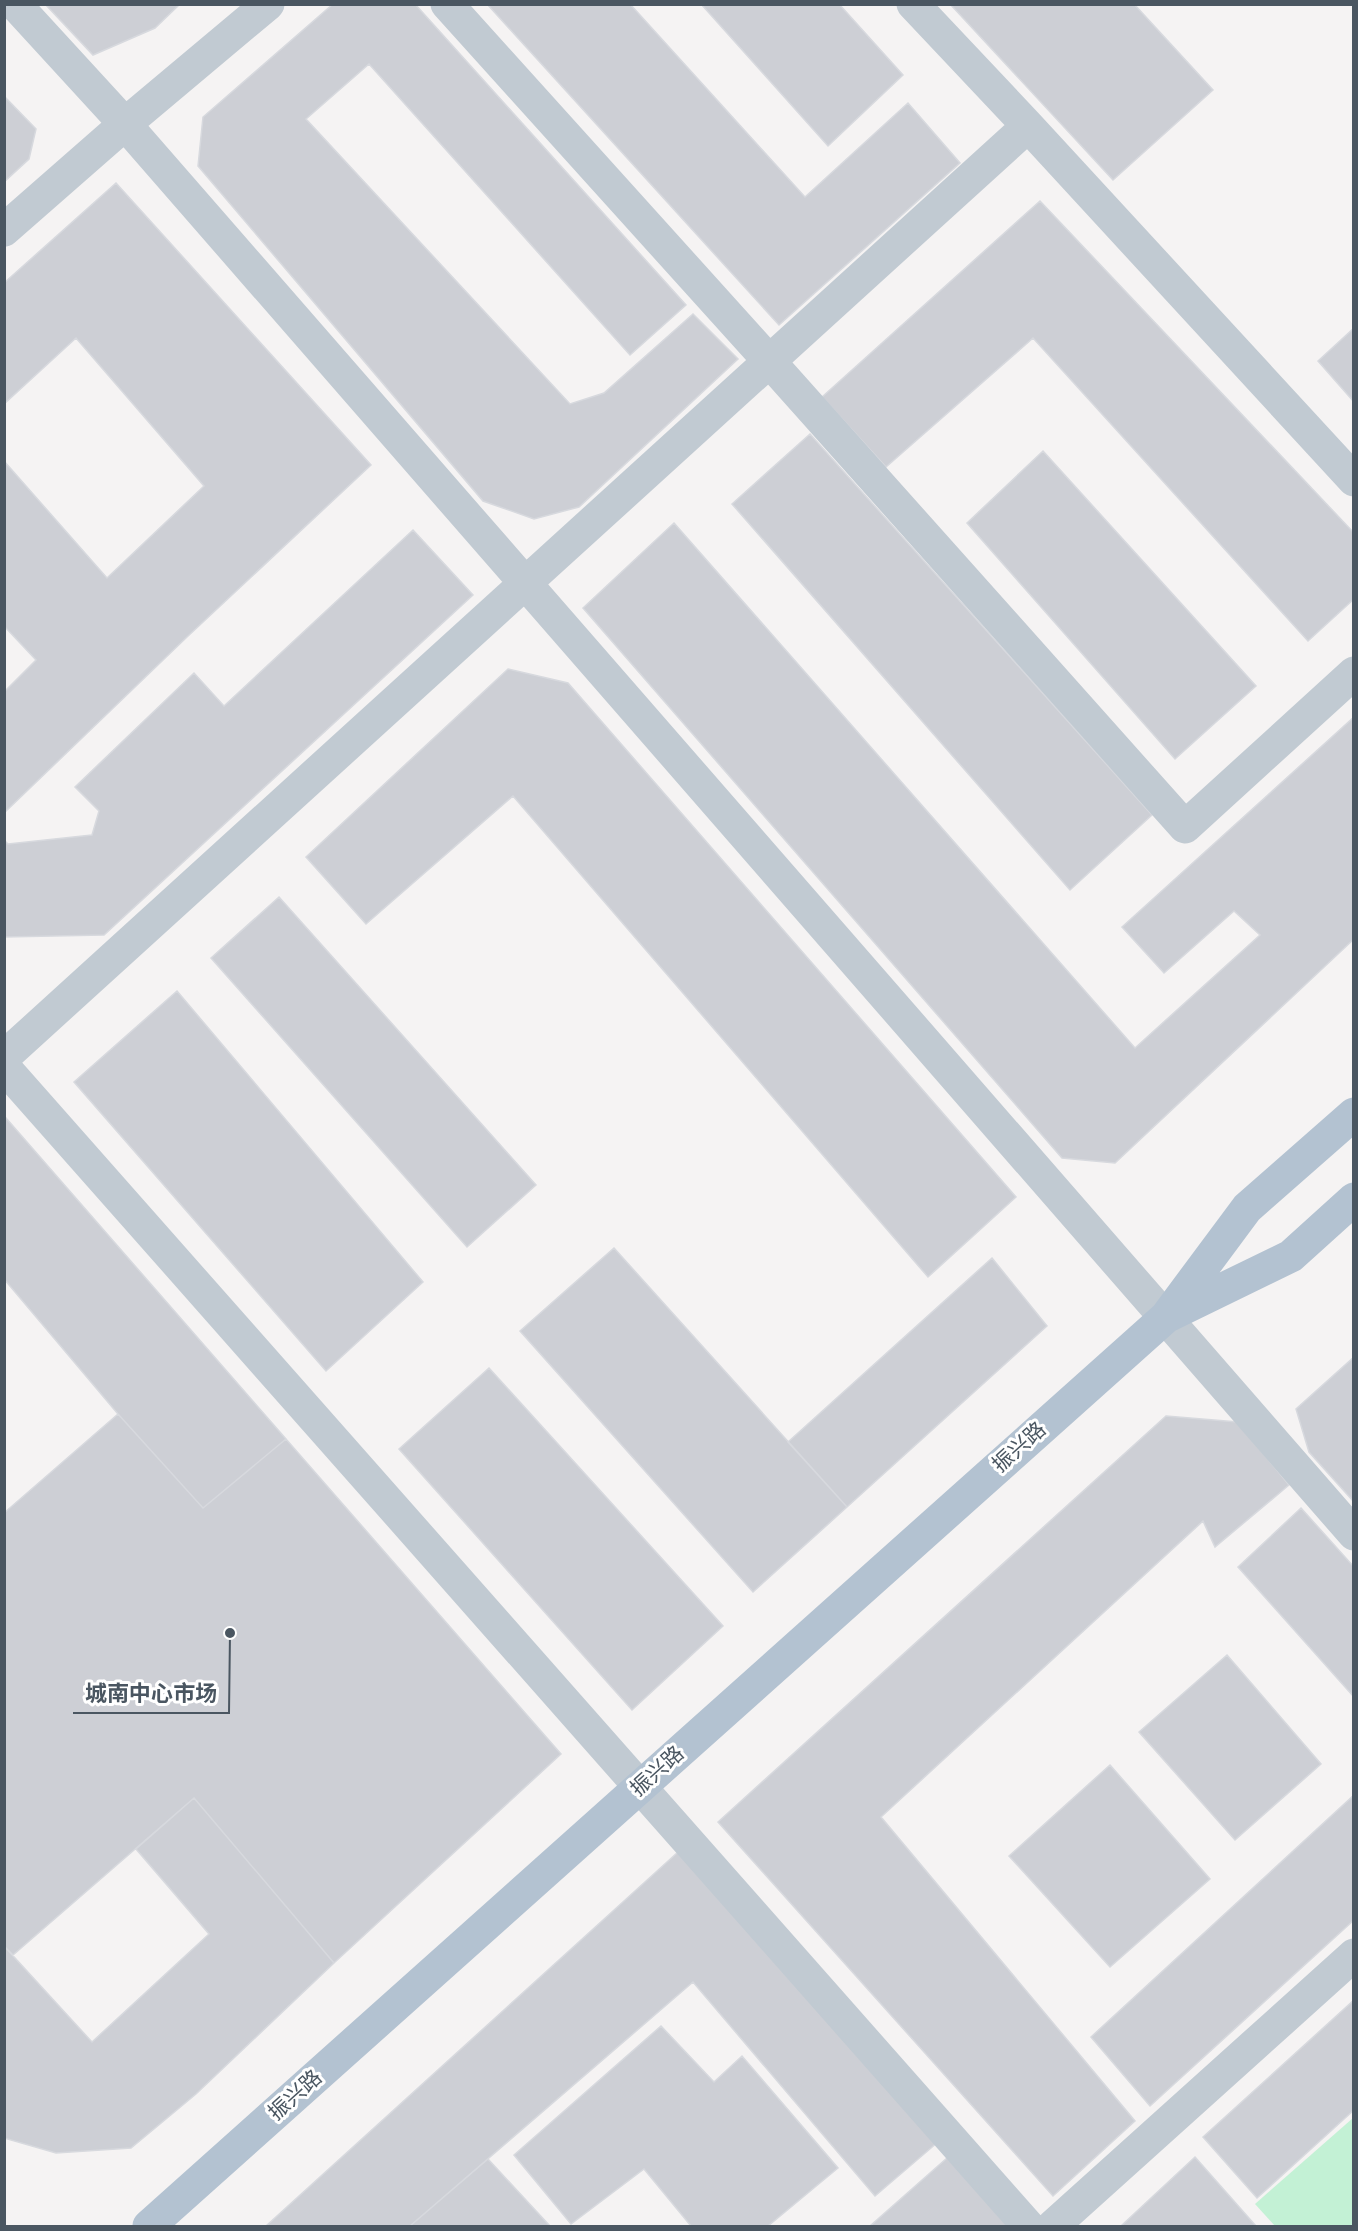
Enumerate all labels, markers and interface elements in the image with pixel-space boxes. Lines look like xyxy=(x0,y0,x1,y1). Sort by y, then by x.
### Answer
street label: 振兴路 xyxy=(988,1417,1050,1477)
callout: 城南中心市场 xyxy=(73,1673,229,1713)
text: 城南中心市场 xyxy=(85,1681,217,1706)
street label: 振兴路 xyxy=(626,1741,688,1801)
street label: 振兴路 xyxy=(264,2065,326,2125)

